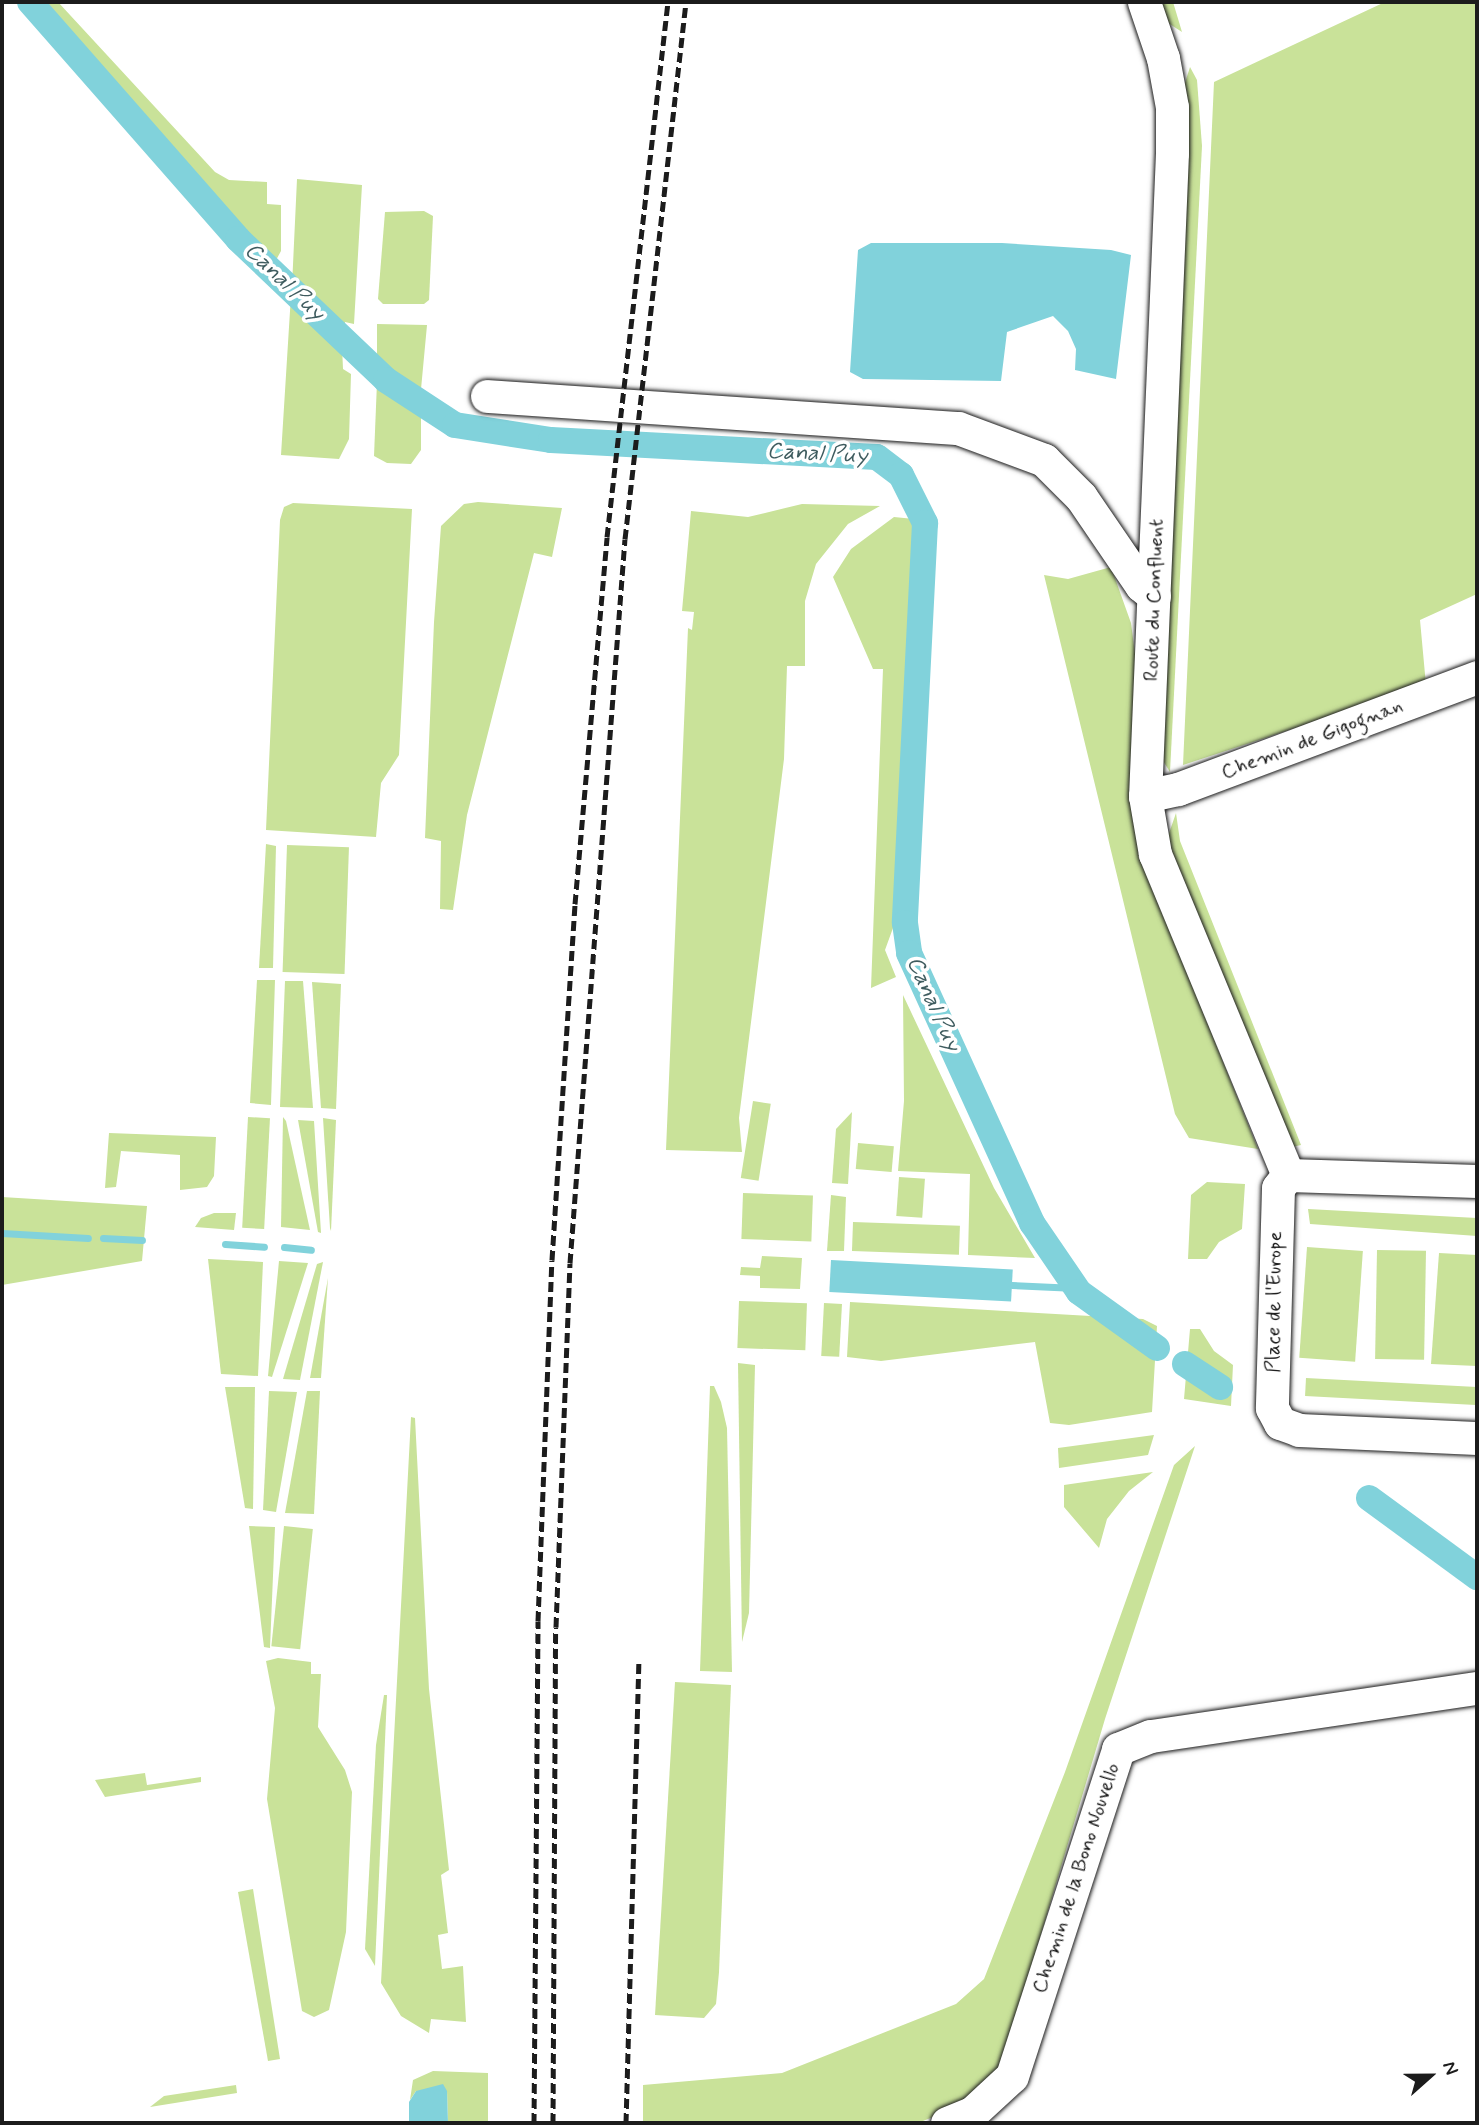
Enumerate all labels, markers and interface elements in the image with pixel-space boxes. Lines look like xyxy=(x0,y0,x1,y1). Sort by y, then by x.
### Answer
water label: Canal Puy xyxy=(239,238,329,326)
water label: Canal Puy xyxy=(767,438,867,470)
street label: Route du Confluent xyxy=(1139,519,1169,681)
street label: Chemin de Gigognan xyxy=(1220,694,1404,784)
water label: Canal Puy xyxy=(900,953,966,1055)
street label: Place de l'Europe xyxy=(1260,1231,1288,1373)
street label: Chemin de la Bono Nouvello xyxy=(1026,1758,1126,1998)
north arrow xyxy=(1395,2041,1465,2111)
text: N xyxy=(1436,2058,1464,2079)

